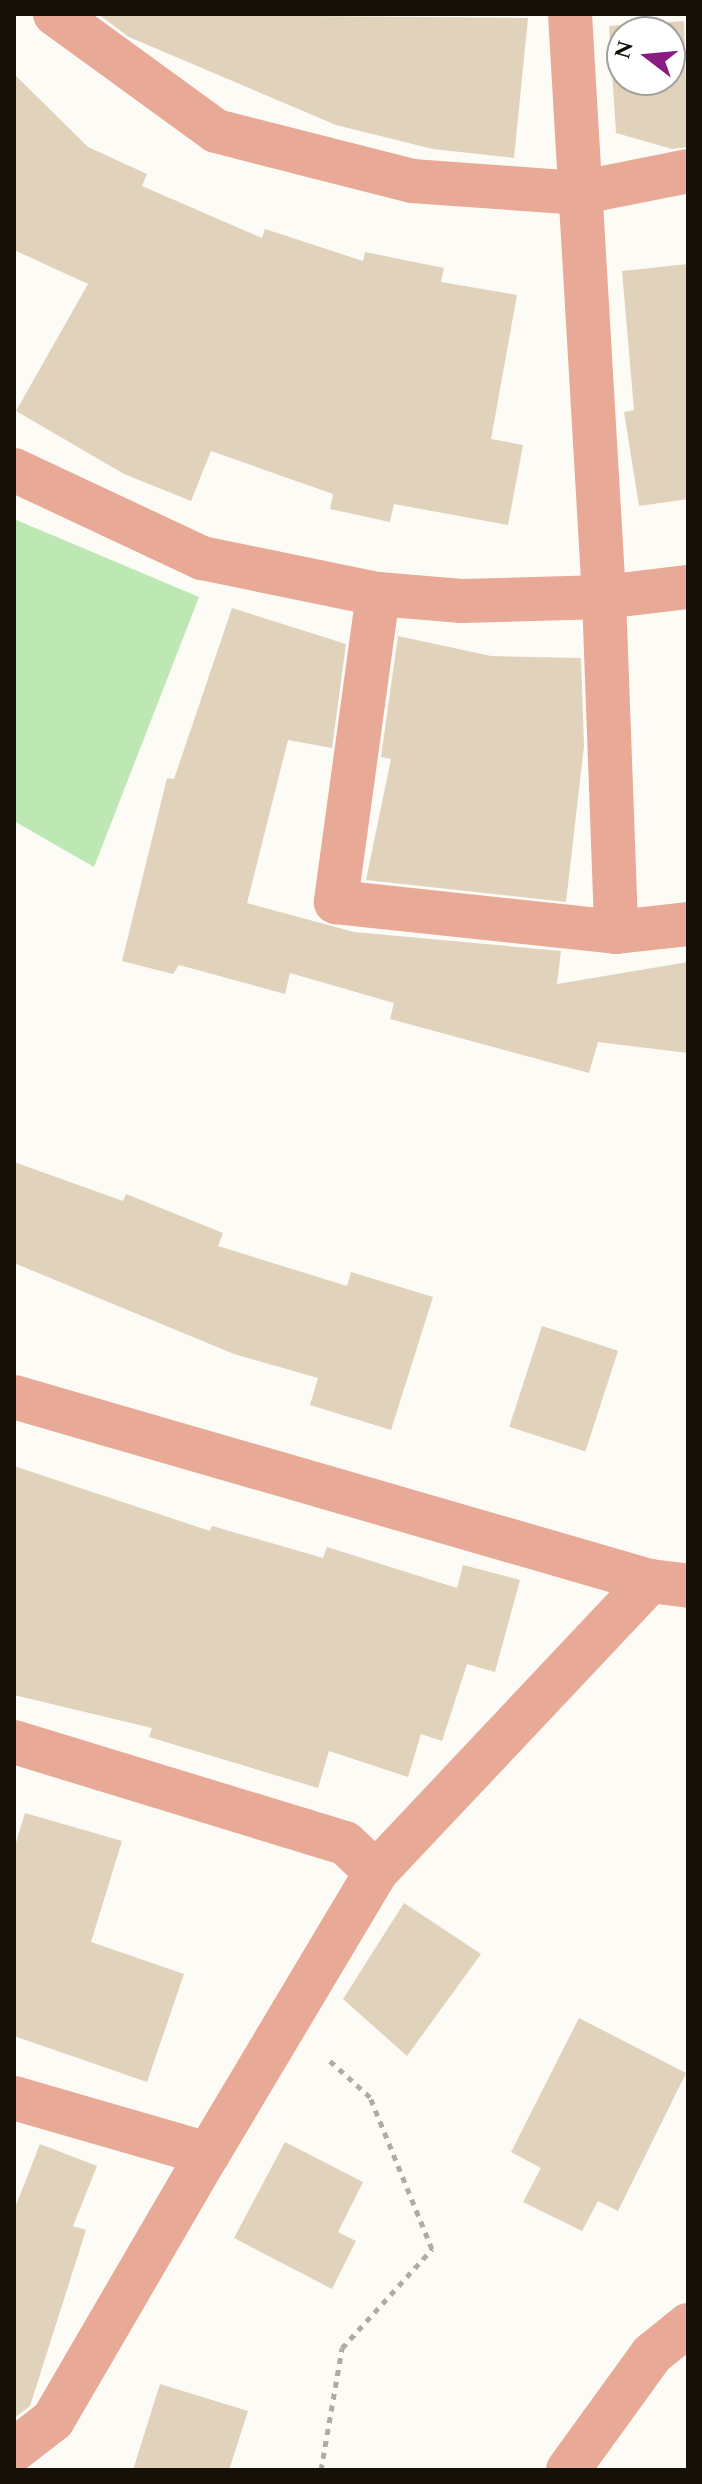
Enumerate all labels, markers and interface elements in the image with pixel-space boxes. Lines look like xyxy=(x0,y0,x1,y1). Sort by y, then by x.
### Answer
north arrow xyxy=(606,16,686,96)
text: N xyxy=(606,37,643,63)

